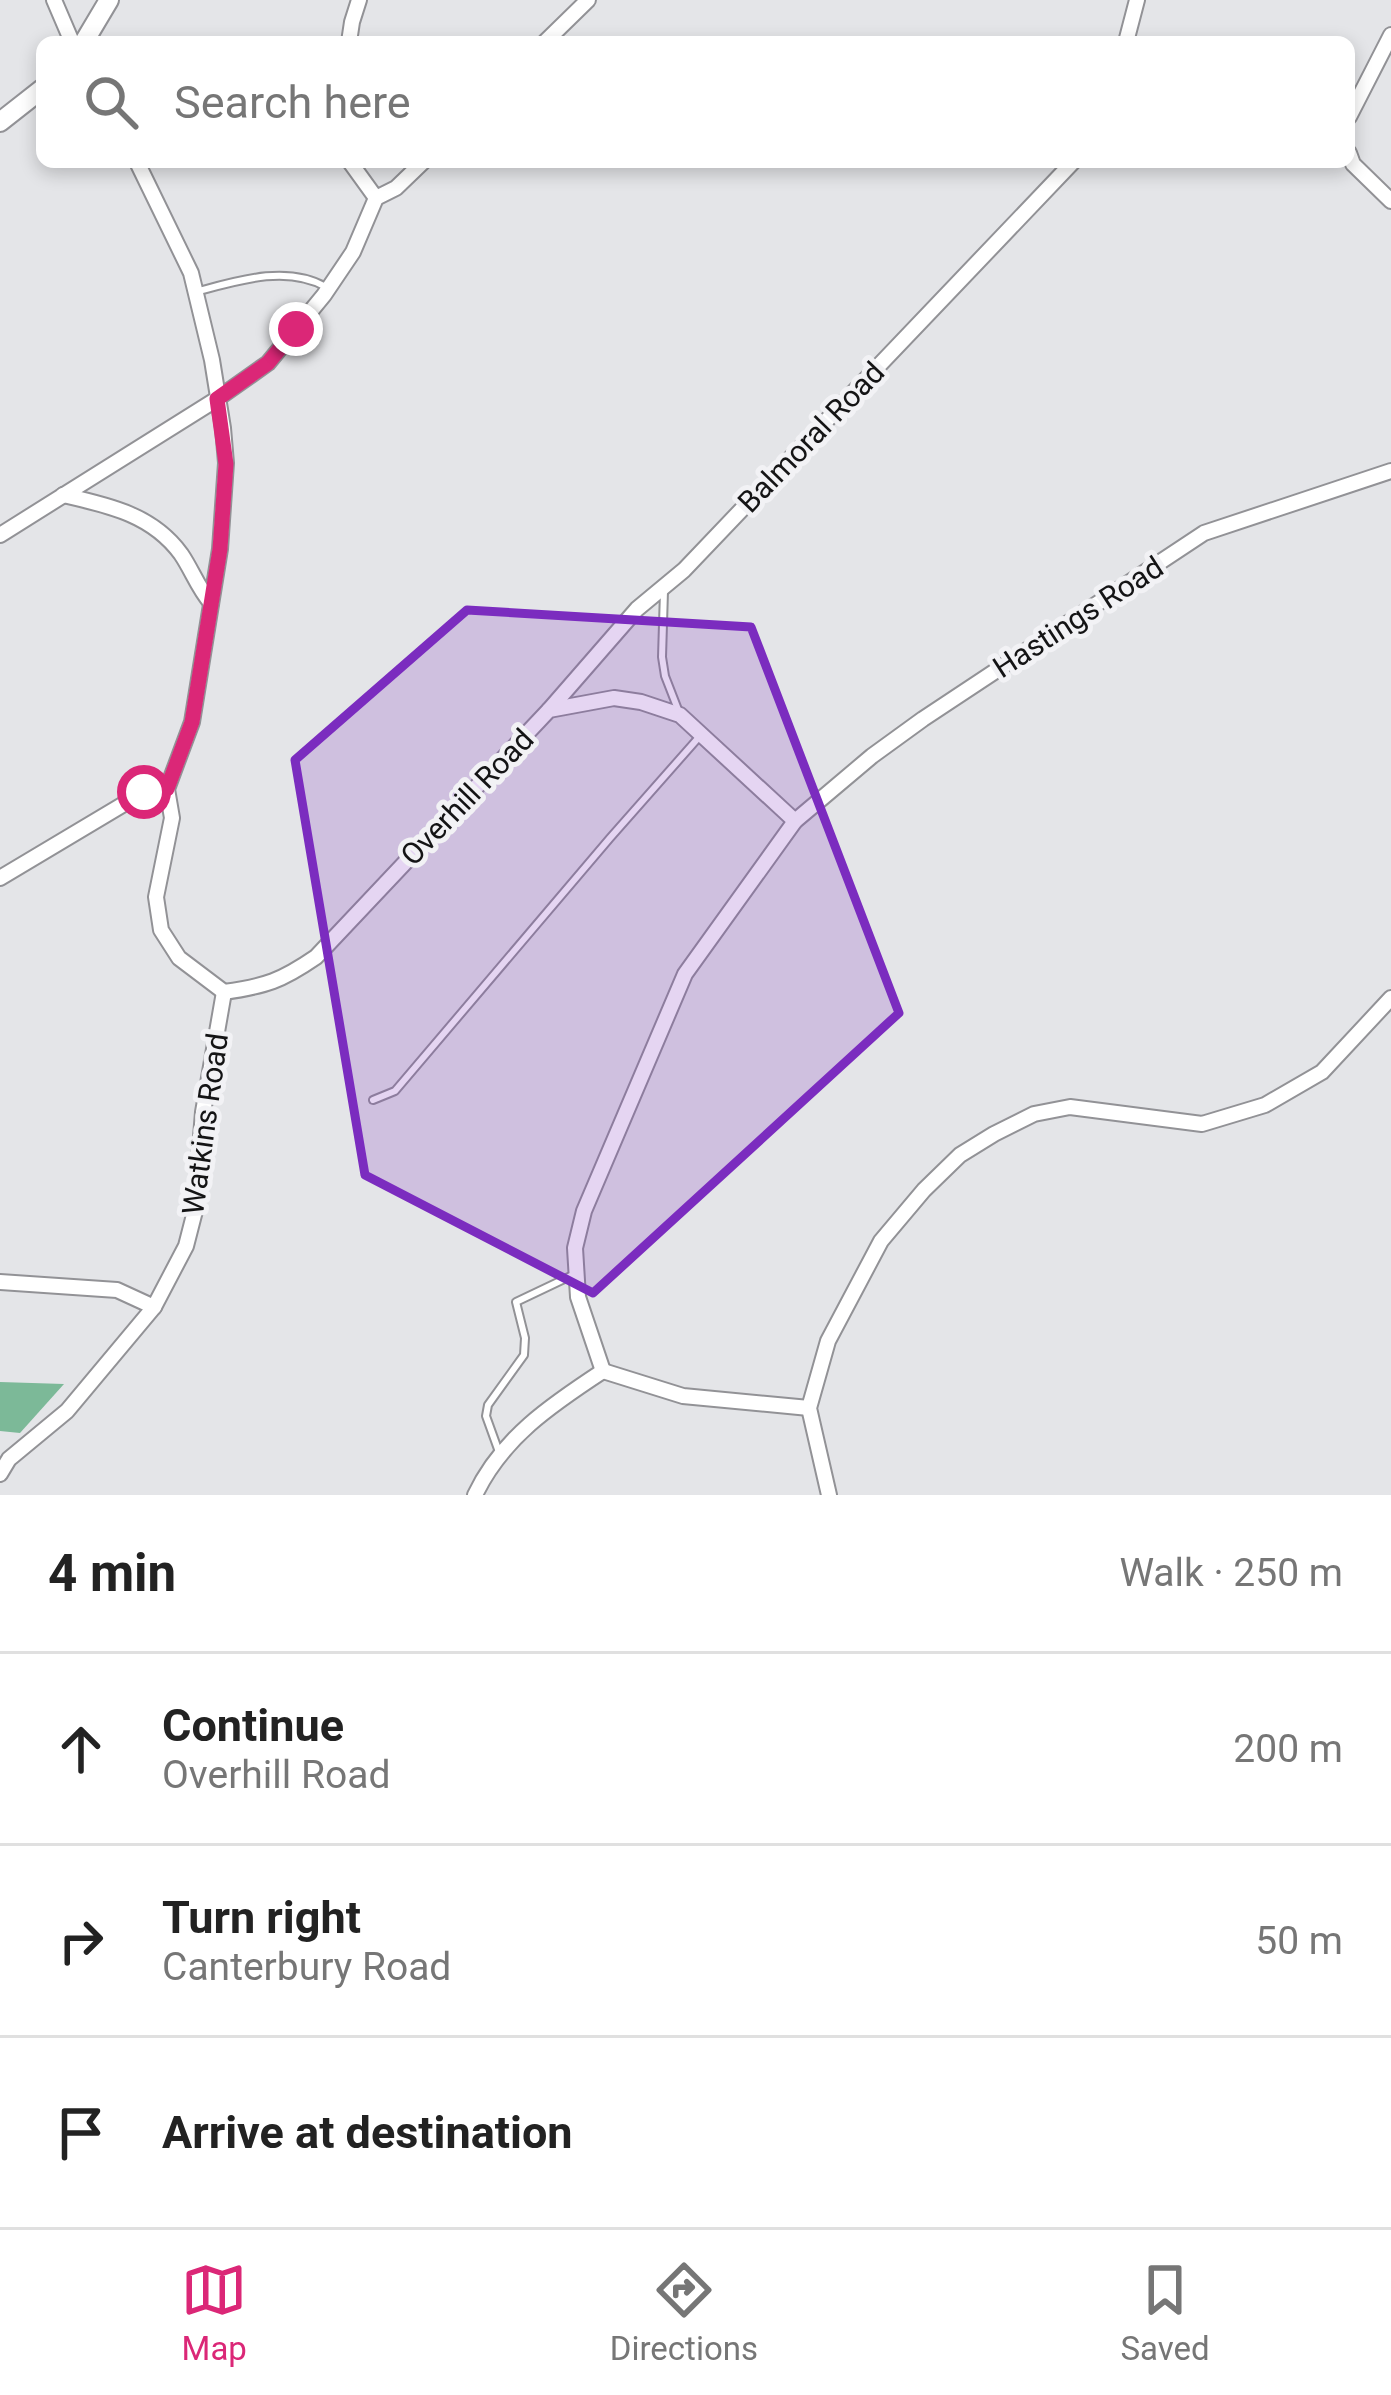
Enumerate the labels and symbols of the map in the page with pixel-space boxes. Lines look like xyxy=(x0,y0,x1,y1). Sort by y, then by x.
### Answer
route end xyxy=(269,302,323,356)
street label: Balmoral Road xyxy=(731,355,891,519)
street label: Hastings Road xyxy=(986,549,1170,685)
street label: Overhill Road xyxy=(393,722,541,872)
route start xyxy=(117,765,171,819)
street label: Watkins Road xyxy=(175,1031,235,1217)

